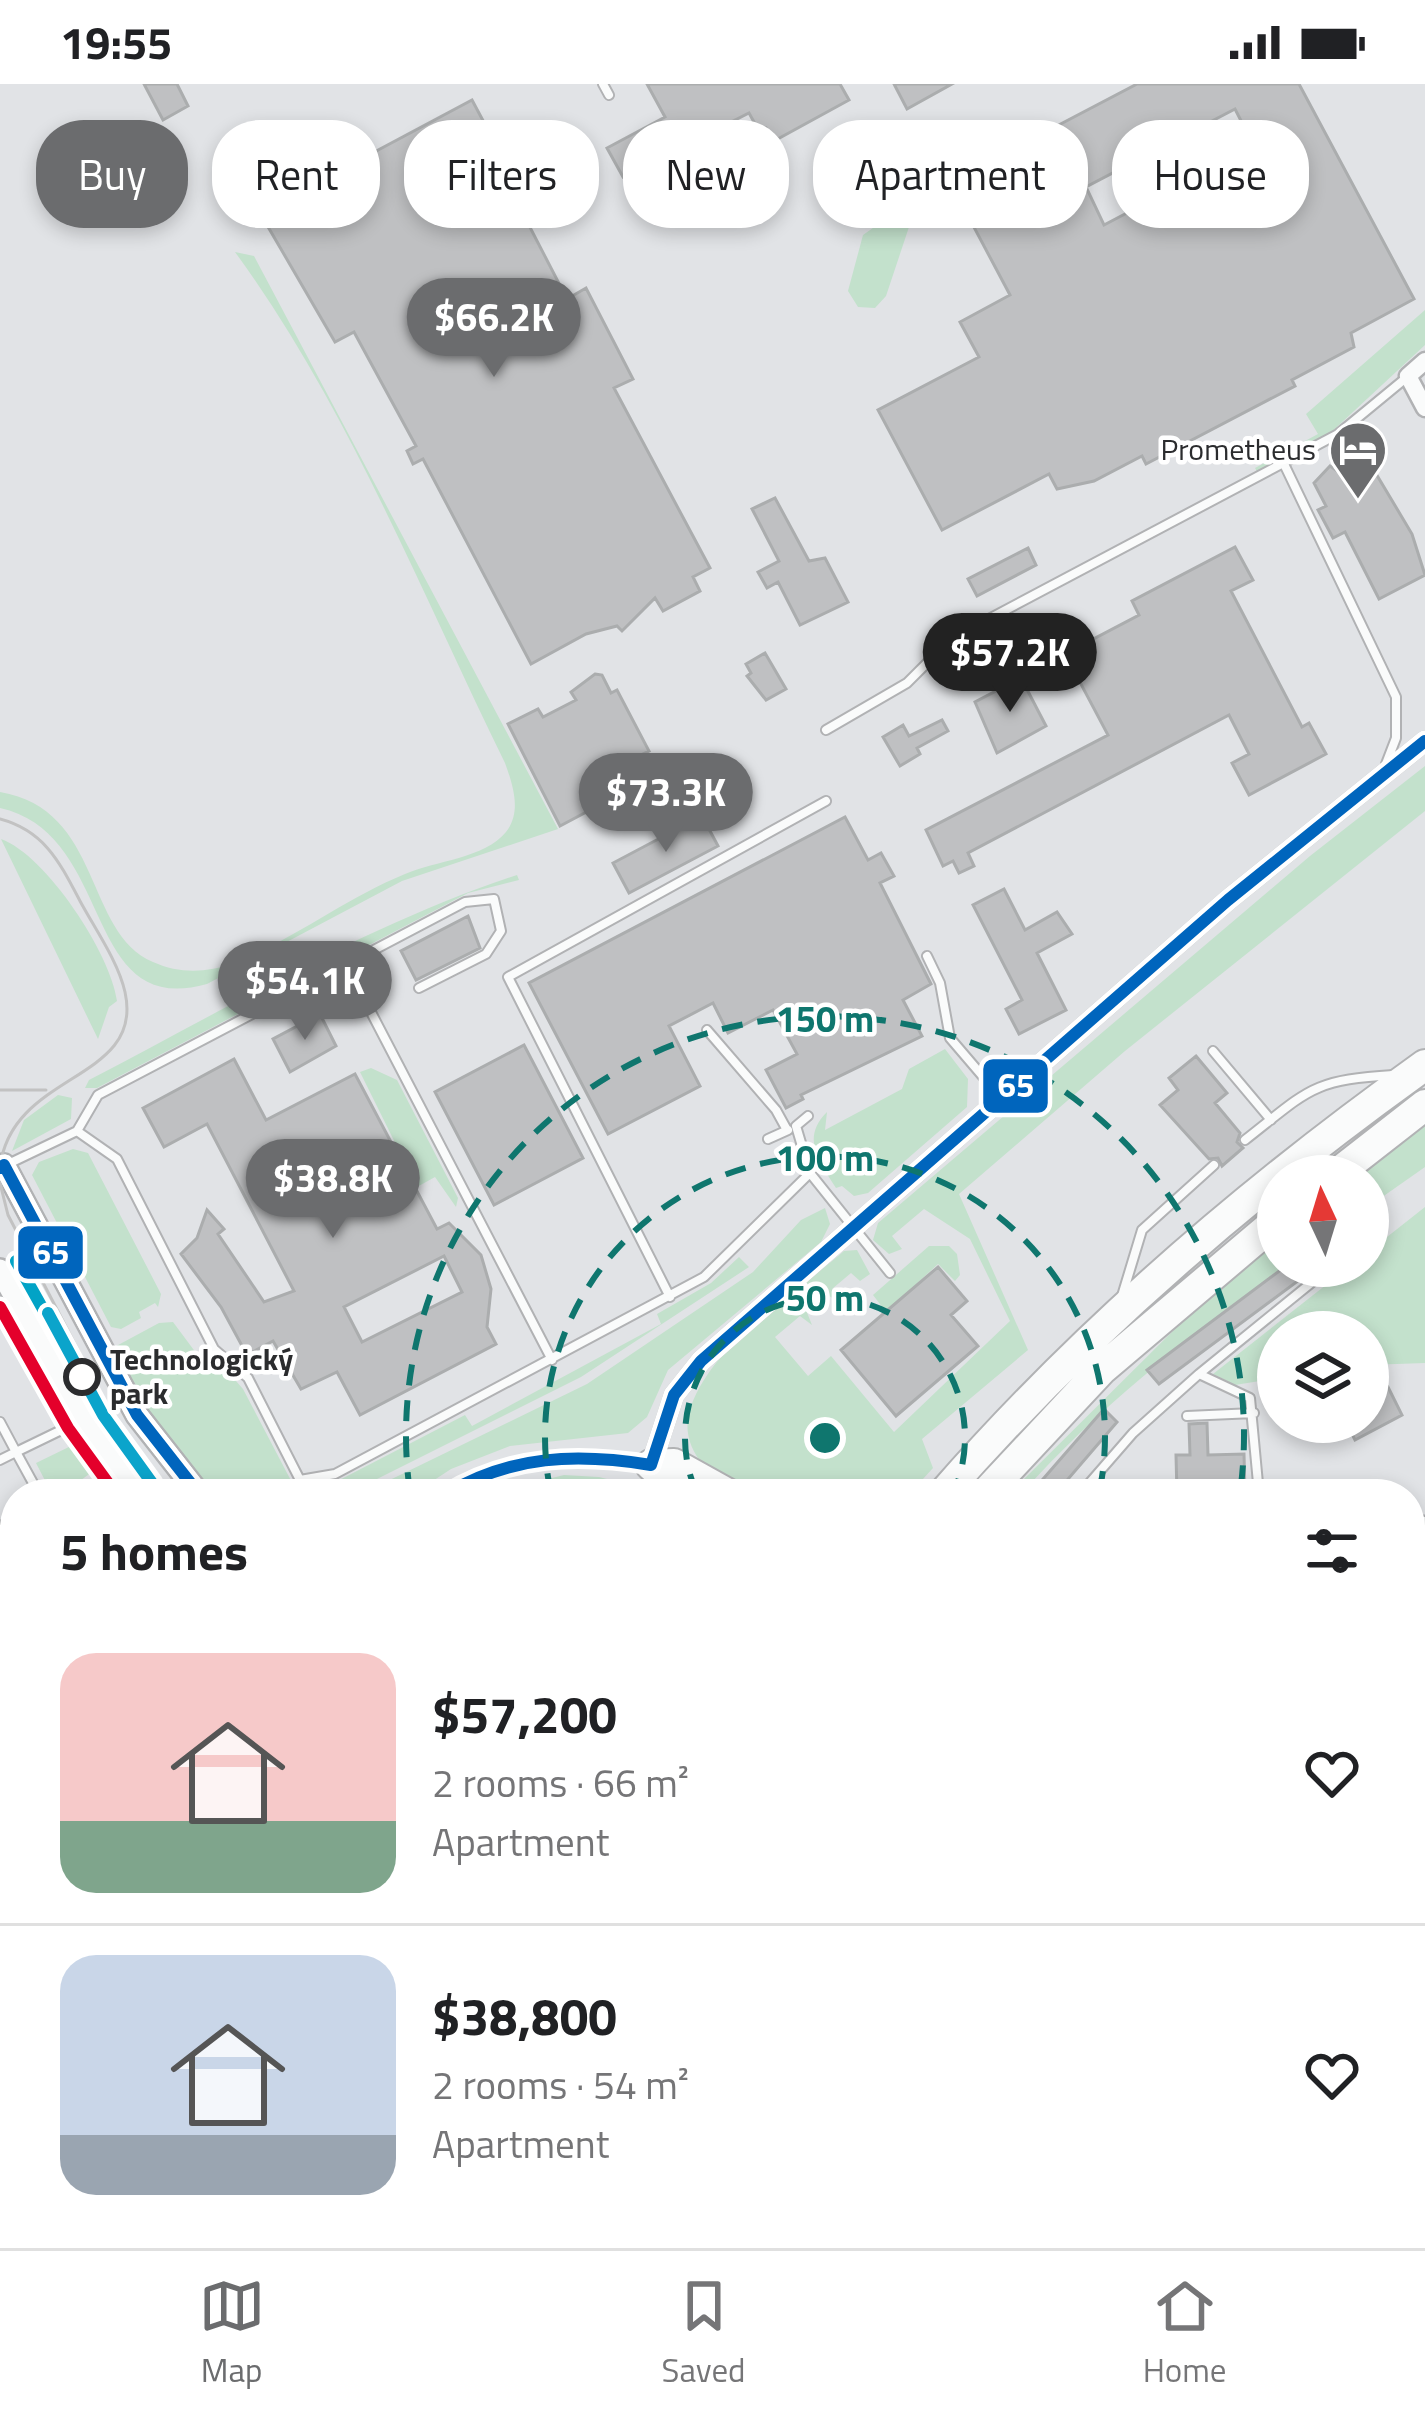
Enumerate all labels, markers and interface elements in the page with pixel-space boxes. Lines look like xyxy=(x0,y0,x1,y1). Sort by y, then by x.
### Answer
text: 19:55 xyxy=(60,8,172,76)
chip: Buy xyxy=(36,120,188,228)
chip: Rent xyxy=(212,120,380,228)
chip: Filters xyxy=(404,120,599,228)
chip: New xyxy=(623,120,789,228)
chip: Apartment xyxy=(813,120,1088,228)
chip: House xyxy=(1112,120,1309,228)
pin: $66.2K xyxy=(396,278,592,380)
text: $66.2K xyxy=(434,287,554,346)
hotel icon: Prometheus xyxy=(1327,419,1389,501)
place label: Prometheus xyxy=(1160,426,1316,472)
pin: $57.2K xyxy=(912,613,1108,715)
text: $57.2K xyxy=(950,622,1070,681)
pin: $73.3K xyxy=(568,753,764,855)
text: $73.3K xyxy=(606,762,726,821)
pin: $54.1K xyxy=(207,941,403,1043)
text: $54.1K xyxy=(245,950,365,1009)
text: 150 m xyxy=(776,991,874,1046)
line badge: 65 xyxy=(981,1057,1050,1115)
text: 65 xyxy=(998,1060,1034,1110)
text: 100 m xyxy=(776,1130,874,1185)
pin: $38.8K xyxy=(235,1139,431,1241)
text: $38.8K xyxy=(273,1148,393,1207)
north arrow xyxy=(1257,1155,1389,1287)
map controls xyxy=(1257,1155,1389,1443)
line badge: 65 xyxy=(16,1224,85,1281)
text: 65 xyxy=(33,1227,69,1277)
text: 50 m xyxy=(786,1270,864,1325)
button: layers xyxy=(1257,1311,1389,1443)
place label: Technologický park xyxy=(110,1336,293,1416)
marker: Technologický park xyxy=(65,1360,99,1394)
centre of rings xyxy=(804,1417,846,1459)
text: 5 homes xyxy=(60,1512,248,1590)
icon: filters xyxy=(1299,1518,1365,1584)
text: $57,200 xyxy=(432,1675,617,1753)
icon: home xyxy=(156,1701,300,1845)
icon: heart xyxy=(1299,1740,1365,1806)
text: 2 rooms · 66 m² xyxy=(432,1753,689,1812)
text: Apartment xyxy=(432,1812,609,1871)
text: $38,800 xyxy=(432,1977,617,2055)
icon: home xyxy=(156,2003,300,2147)
icon: heart xyxy=(1299,2042,1365,2108)
text: 2 rooms · 54 m² xyxy=(432,2055,689,2114)
text: Apartment xyxy=(432,2114,609,2173)
tab: Map xyxy=(199,2273,265,2395)
tab: Saved xyxy=(662,2273,746,2395)
tab: Home xyxy=(1143,2273,1226,2395)

